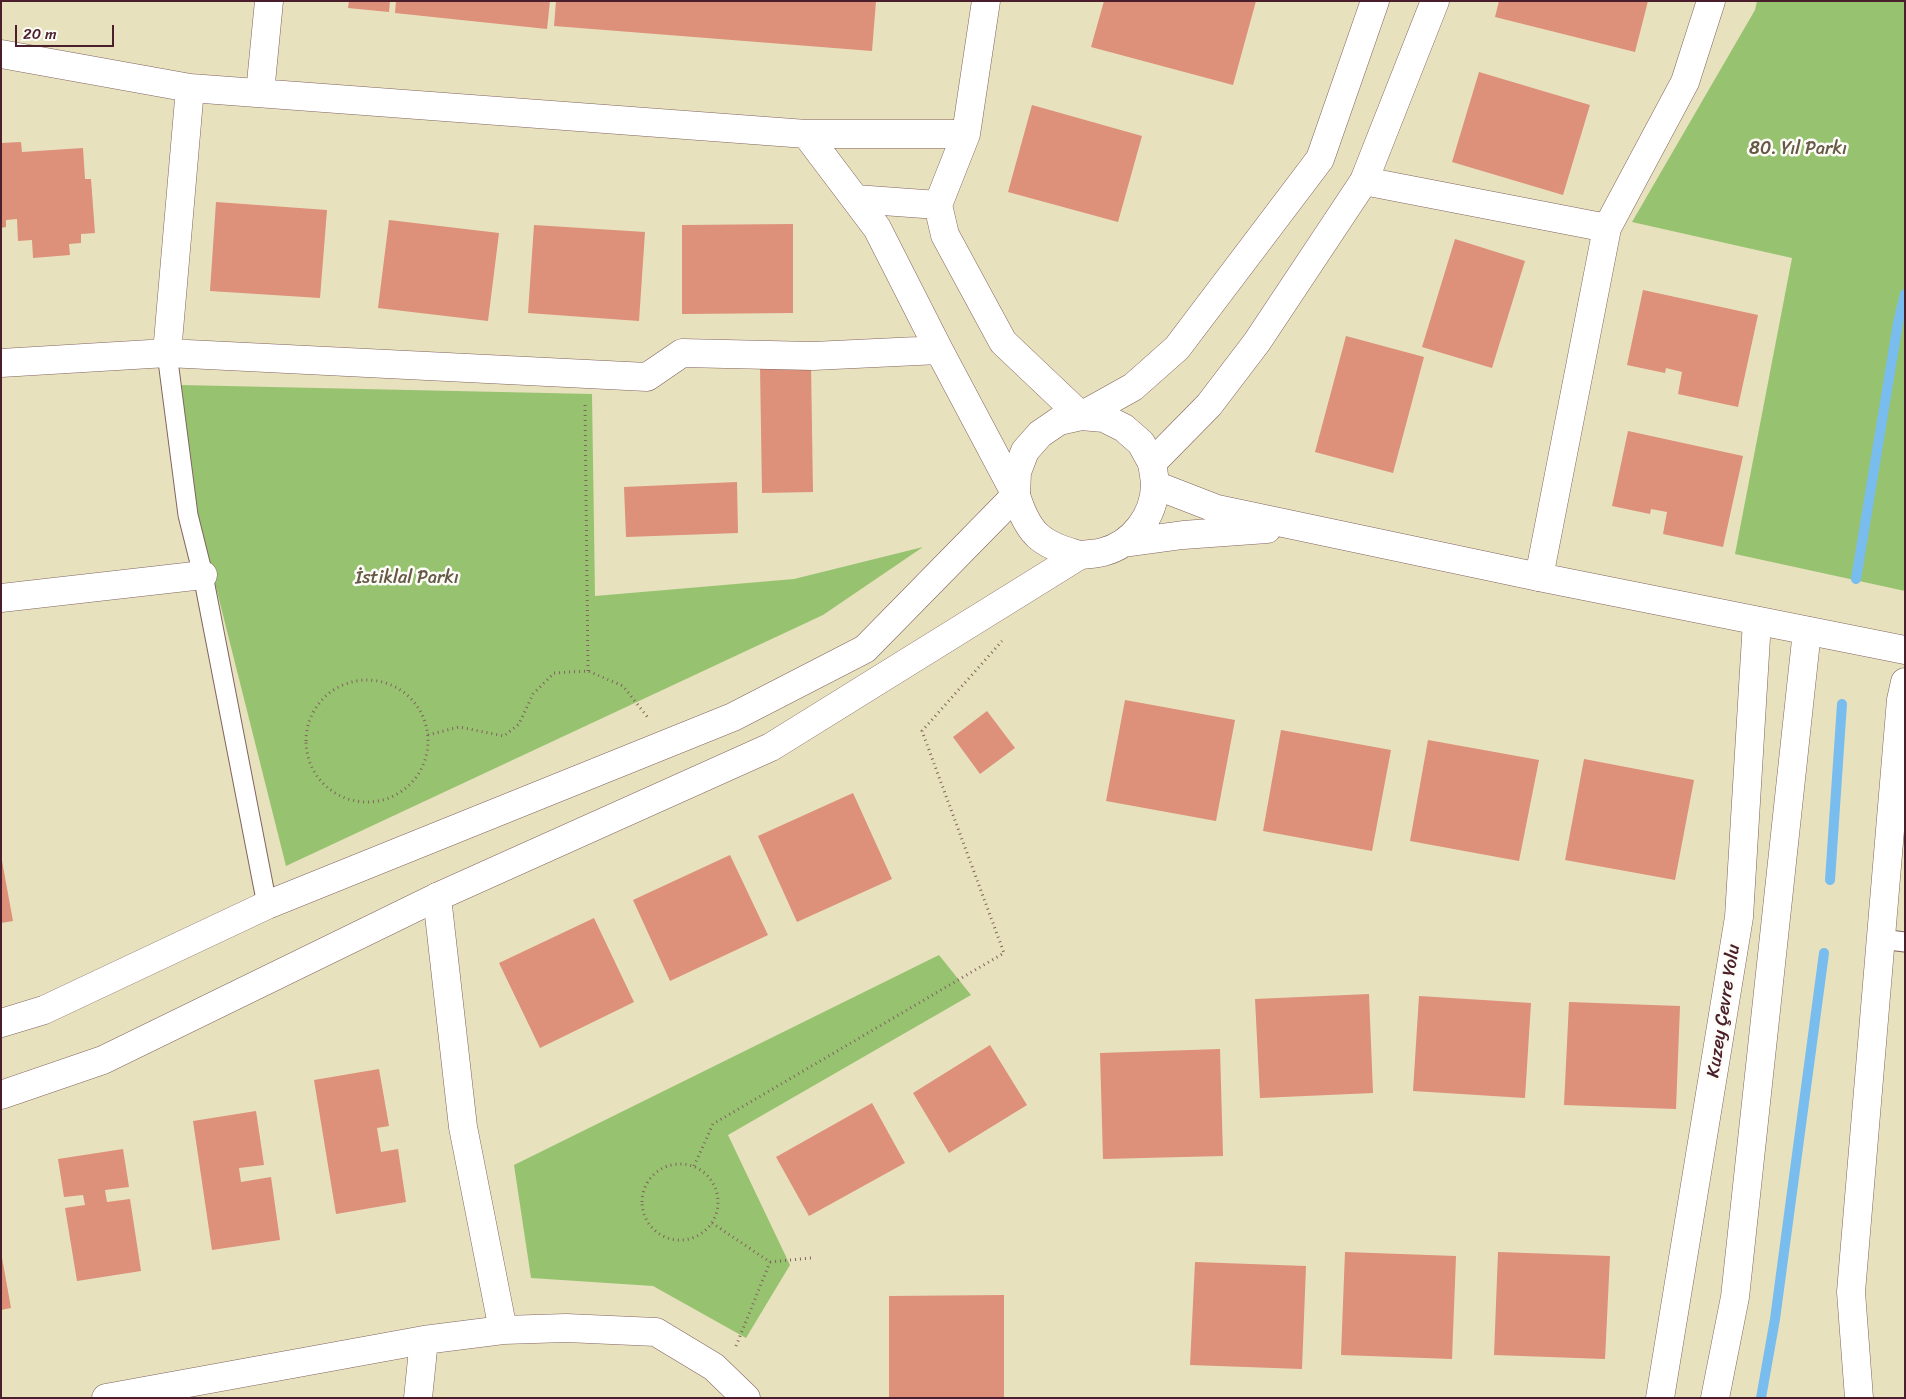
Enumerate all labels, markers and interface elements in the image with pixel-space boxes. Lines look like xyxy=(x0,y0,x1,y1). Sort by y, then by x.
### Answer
scale bar xyxy=(18,15,116,47)
text: 20 m xyxy=(23,21,57,47)
park label: 80. Yıl Parkı xyxy=(1749,138,1847,160)
park label: İstiklal Parkı xyxy=(355,567,459,589)
street label: Kuzey Çevre Yolu xyxy=(1703,943,1745,1079)

